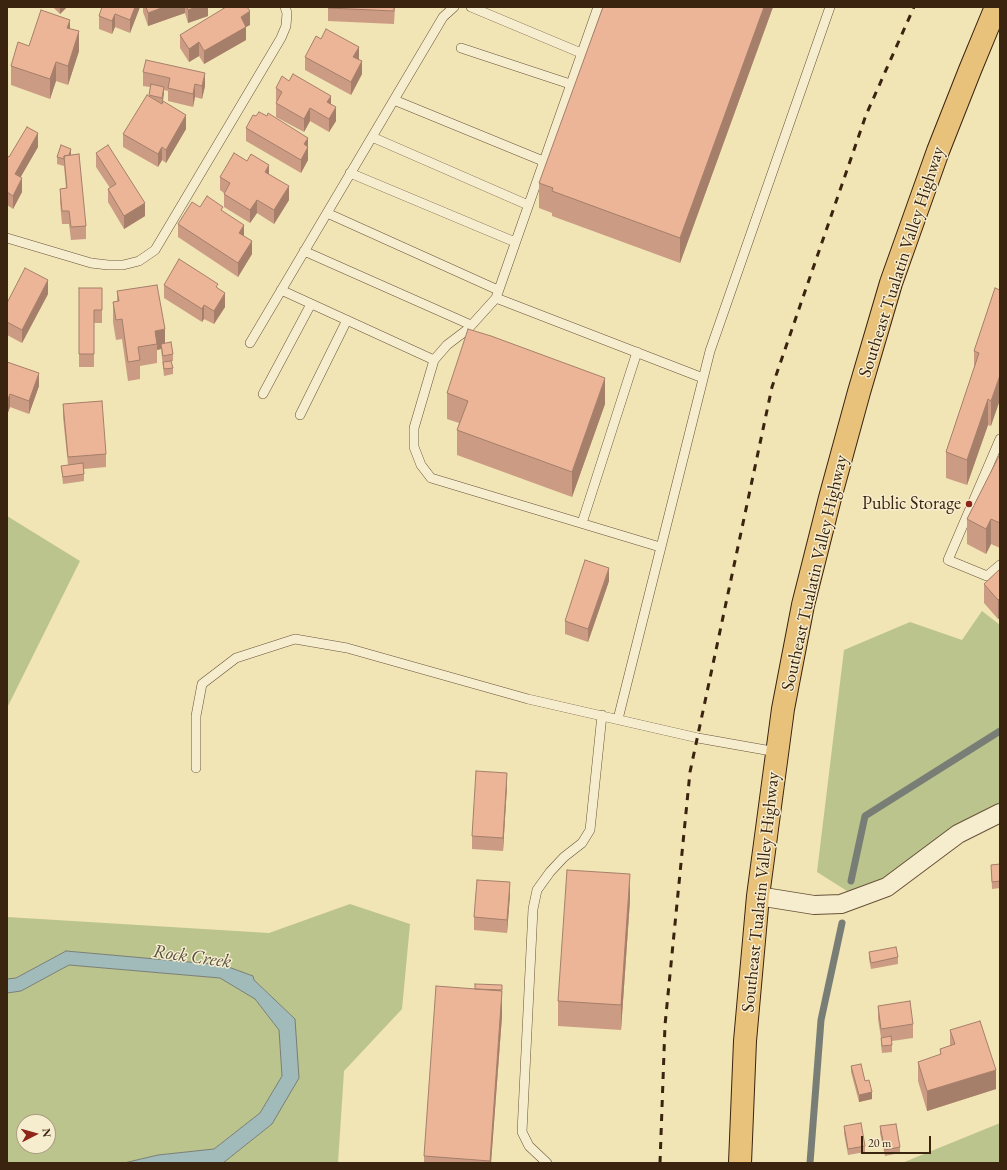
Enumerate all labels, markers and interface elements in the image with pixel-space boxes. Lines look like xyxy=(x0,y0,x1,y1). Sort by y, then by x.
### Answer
street label: Southeast Tualatin Valley Highway xyxy=(854,144,950,380)
street label: Southeast Tualatin Valley Highway xyxy=(777,453,853,693)
place label: Public Storage xyxy=(862,493,961,515)
marker: Public Storage xyxy=(964,499,974,509)
street label: Southeast Tualatin Valley Highway xyxy=(738,771,784,1013)
water label: Rock Creek xyxy=(151,940,233,974)
north arrow xyxy=(16,1114,56,1154)
text: N xyxy=(40,1128,54,1138)
scale bar xyxy=(863,1128,933,1154)
text: 20 m xyxy=(868,1135,891,1151)

